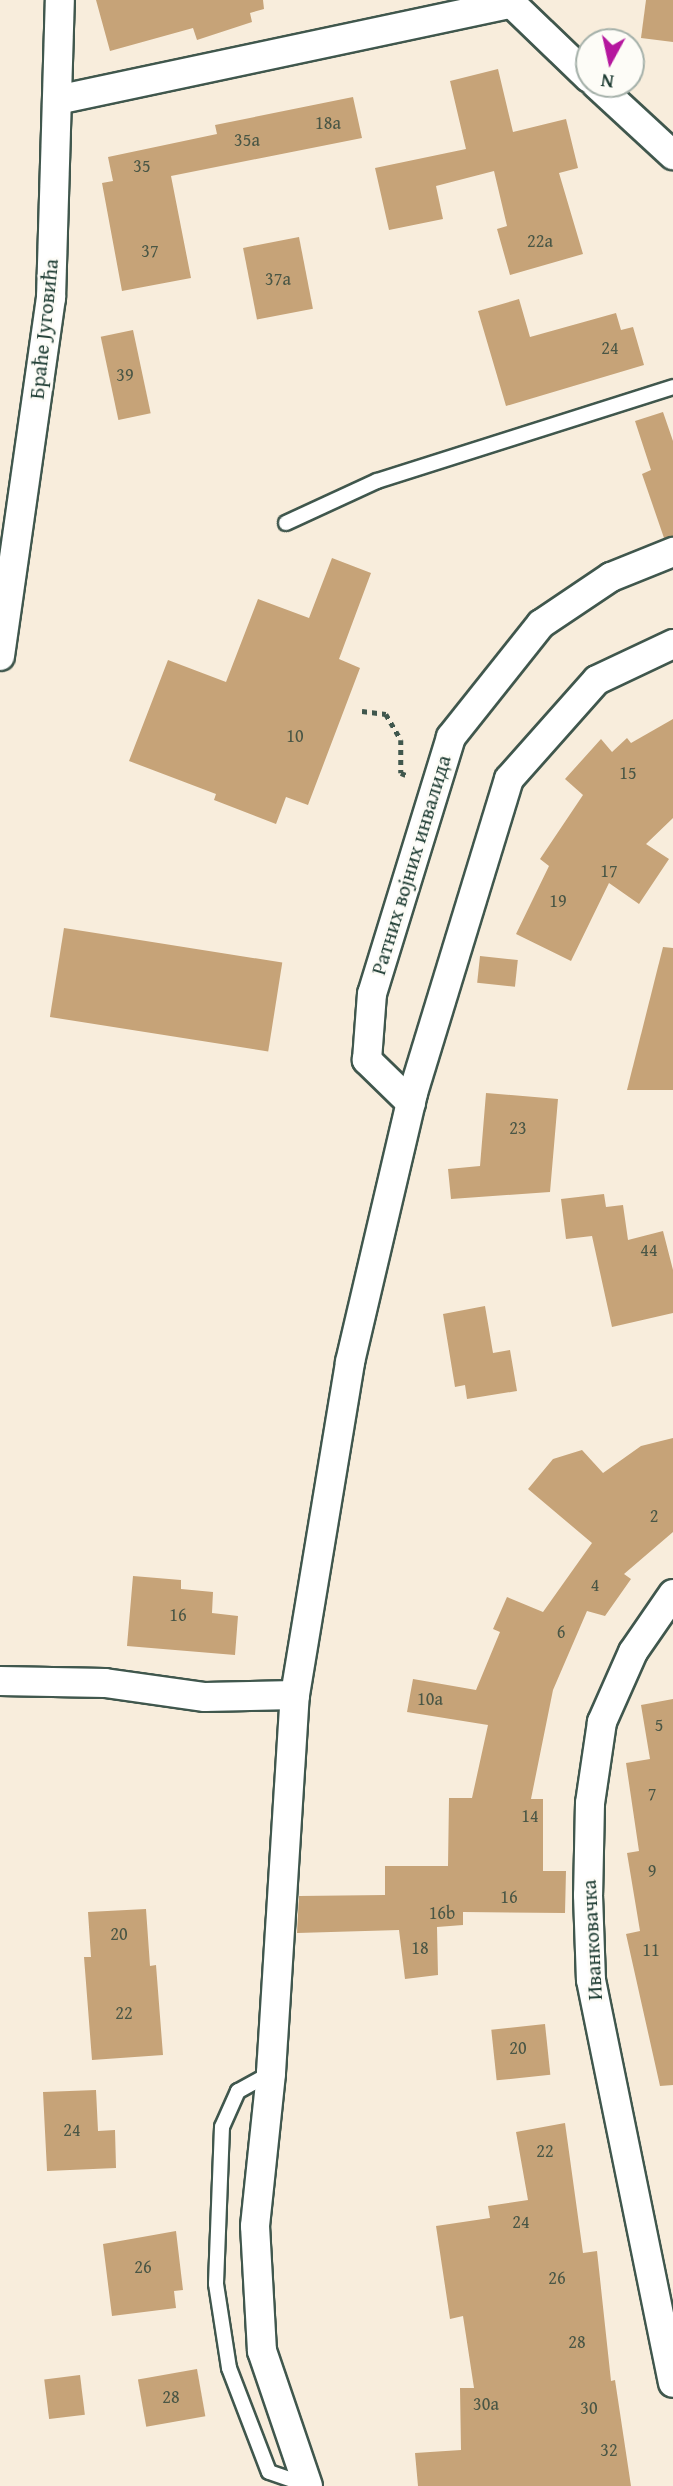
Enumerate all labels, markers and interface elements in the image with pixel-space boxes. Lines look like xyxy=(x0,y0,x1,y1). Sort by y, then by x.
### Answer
north arrow xyxy=(575,28,645,98)
text: N xyxy=(599,67,616,97)
house number: 18a xyxy=(315,112,341,134)
house number: 35a xyxy=(234,129,260,151)
house number: 35 xyxy=(133,155,151,177)
house number: 22a xyxy=(527,230,553,252)
house number: 37 xyxy=(141,240,159,262)
street label: Браће Југовића xyxy=(24,258,64,400)
house number: 37a xyxy=(265,268,291,290)
house number: 24 xyxy=(601,337,619,359)
house number: 39 xyxy=(116,364,134,386)
house number: 10 xyxy=(286,725,304,747)
street label: Ратних војних инвалида xyxy=(366,752,456,978)
house number: 15 xyxy=(619,762,637,784)
house number: 17 xyxy=(600,860,618,882)
house number: 19 xyxy=(549,890,567,912)
house number: 23 xyxy=(509,1117,527,1139)
house number: 44 xyxy=(640,1239,658,1261)
house number: 2 xyxy=(650,1505,658,1527)
house number: 4 xyxy=(591,1574,599,1596)
house number: 16 xyxy=(169,1604,187,1626)
house number: 6 xyxy=(557,1621,565,1643)
house number: 10a xyxy=(417,1688,443,1710)
house number: 5 xyxy=(655,1714,663,1736)
house number: 7 xyxy=(648,1783,656,1805)
house number: 14 xyxy=(521,1805,539,1827)
house number: 9 xyxy=(648,1860,656,1882)
street label: Иванковачка xyxy=(576,1879,608,2001)
house number: 16 xyxy=(500,1886,518,1908)
house number: 16b xyxy=(429,1902,455,1924)
house number: 20 xyxy=(110,1923,128,1945)
house number: 18 xyxy=(411,1937,429,1959)
house number: 11 xyxy=(642,1939,660,1961)
house number: 22 xyxy=(115,2002,133,2024)
house number: 20 xyxy=(509,2037,527,2059)
house number: 24 xyxy=(63,2119,81,2141)
house number: 22 xyxy=(536,2140,554,2162)
house number: 24 xyxy=(512,2211,530,2233)
house number: 26 xyxy=(134,2256,152,2278)
house number: 26 xyxy=(548,2267,566,2289)
house number: 28 xyxy=(568,2331,586,2353)
house number: 28 xyxy=(162,2386,180,2408)
house number: 30a xyxy=(473,2393,499,2415)
house number: 30 xyxy=(580,2397,598,2419)
house number: 32 xyxy=(600,2439,618,2461)

